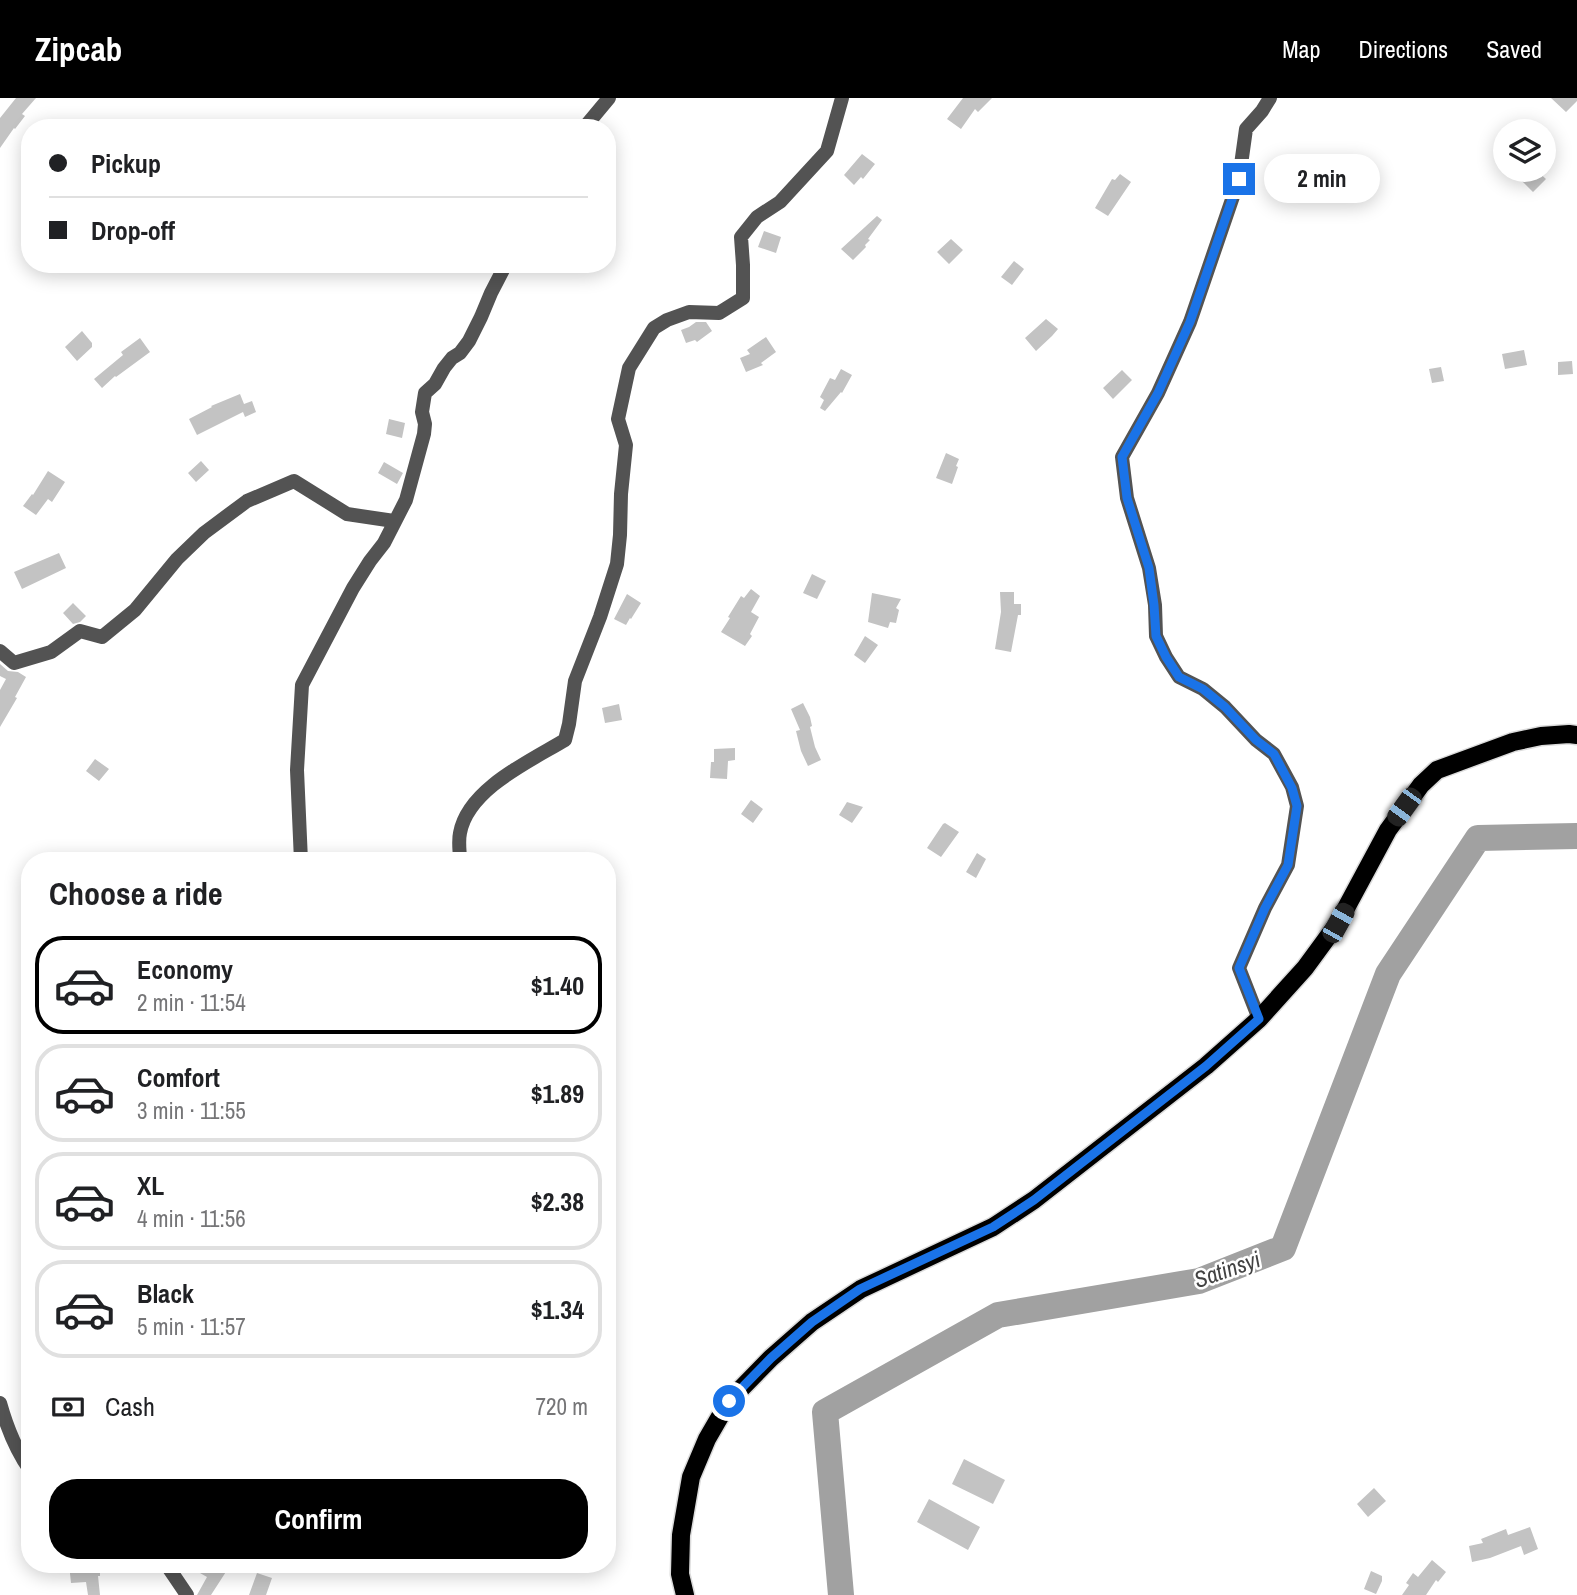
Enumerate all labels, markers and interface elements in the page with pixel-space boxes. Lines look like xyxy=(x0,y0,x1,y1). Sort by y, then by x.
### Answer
text: Zipcab xyxy=(35,27,122,71)
text: Map xyxy=(1282,33,1320,65)
text: Directions xyxy=(1358,33,1448,65)
text: Saved xyxy=(1486,33,1542,65)
map controls xyxy=(1493,119,1556,182)
button: layers xyxy=(1493,119,1556,182)
text: Pickup xyxy=(91,146,161,181)
callout: 2 min xyxy=(1264,154,1379,204)
route end xyxy=(1223,163,1255,195)
text: 2 min xyxy=(1297,163,1347,194)
text: Drop-off xyxy=(91,213,175,248)
car xyxy=(1384,784,1425,830)
text: Choose a ride xyxy=(49,872,223,915)
car xyxy=(1319,900,1358,946)
text: Economy xyxy=(137,952,233,987)
icon: car xyxy=(53,954,116,1017)
text: $1.40 xyxy=(531,968,584,1003)
text: 2 min · 11:54 xyxy=(137,987,246,1018)
text: Comfort xyxy=(137,1060,220,1095)
icon: car xyxy=(53,1062,116,1125)
text: $1.89 xyxy=(531,1076,584,1111)
text: 3 min · 11:55 xyxy=(137,1095,246,1126)
text: XL xyxy=(137,1168,164,1203)
icon: car xyxy=(53,1170,116,1233)
text: $2.38 xyxy=(531,1184,584,1219)
text: 4 min · 11:56 xyxy=(137,1203,246,1234)
water label: Satinsyi xyxy=(1190,1243,1265,1295)
text: Black xyxy=(137,1276,194,1311)
icon: car xyxy=(53,1278,116,1341)
text: $1.34 xyxy=(531,1292,584,1327)
text: 5 min · 11:57 xyxy=(137,1311,246,1342)
route start xyxy=(713,1385,745,1417)
icon: cash xyxy=(49,1388,87,1426)
text: Cash xyxy=(105,1389,155,1424)
text: 720 m xyxy=(536,1391,588,1422)
button: Confirm xyxy=(49,1479,588,1559)

